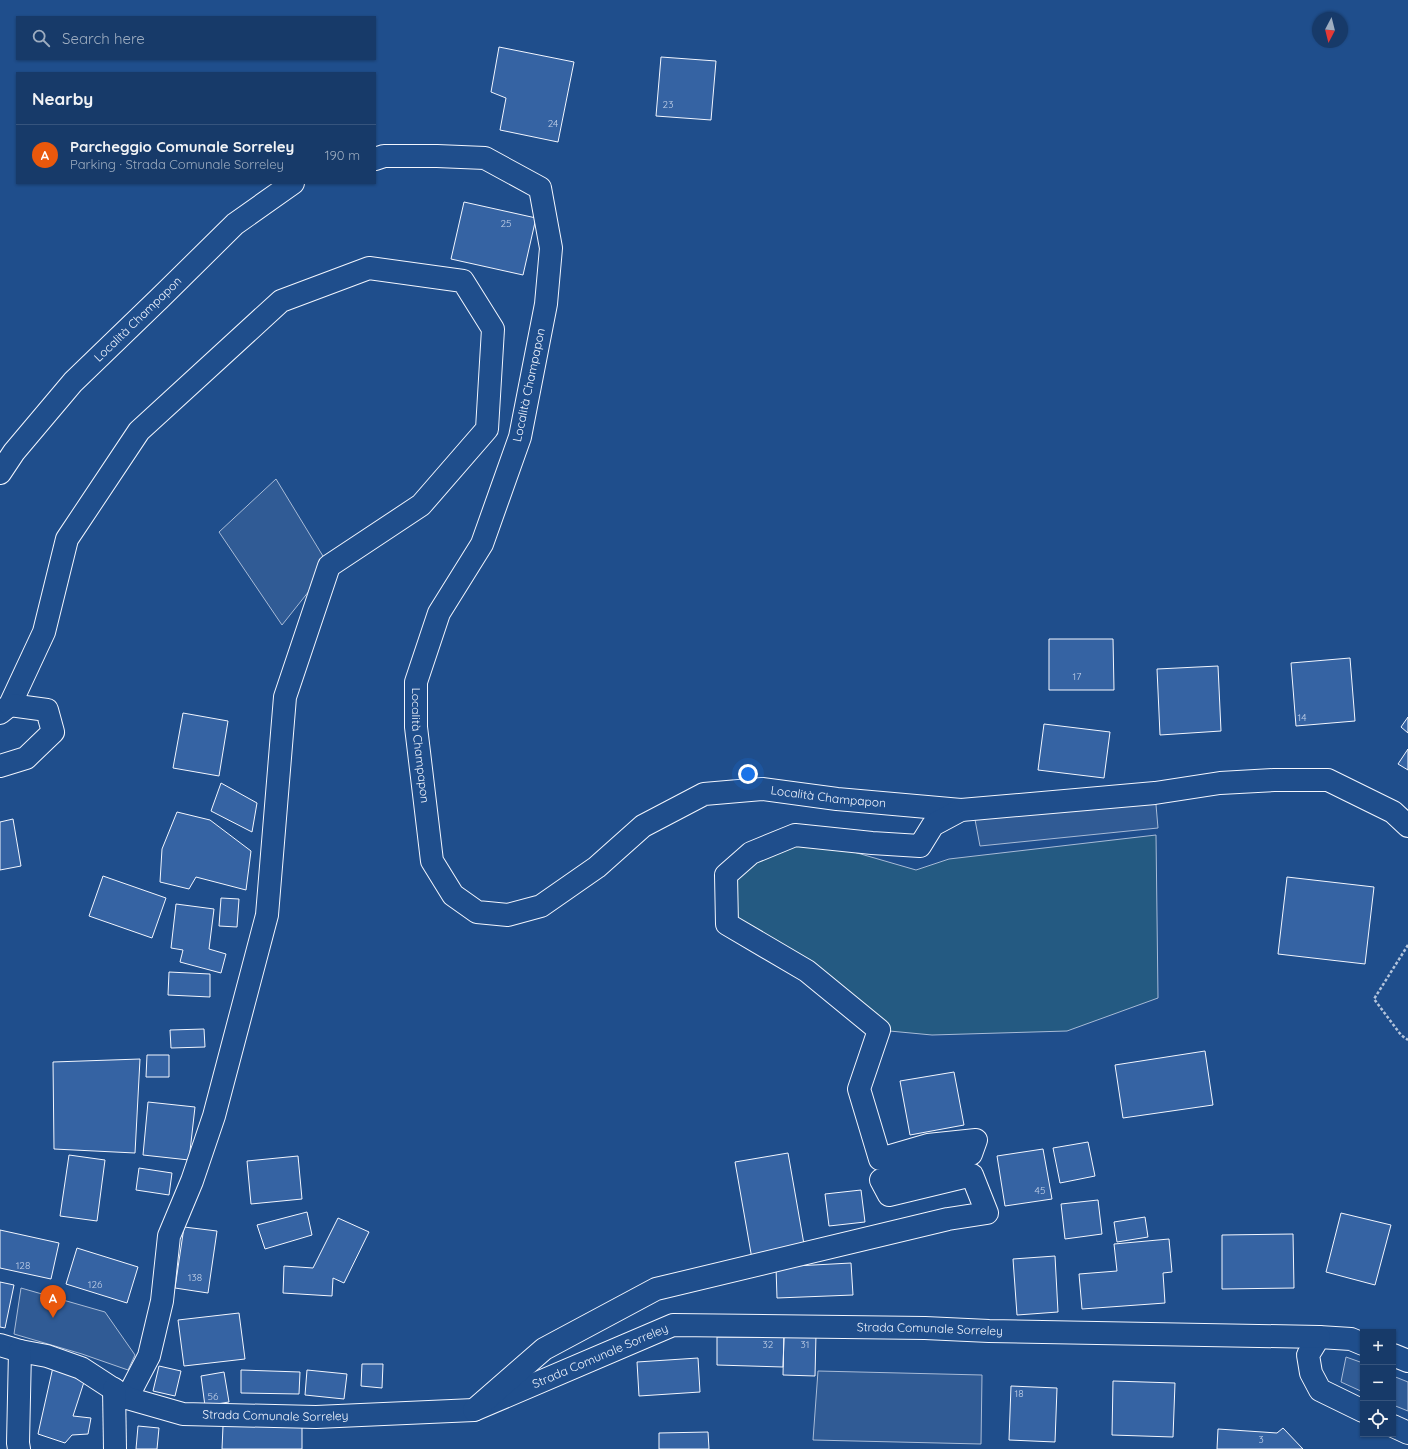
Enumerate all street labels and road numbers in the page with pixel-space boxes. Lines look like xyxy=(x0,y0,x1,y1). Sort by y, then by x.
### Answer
street label: Località Champapon xyxy=(91,273,184,365)
street label: Località Champapon xyxy=(509,327,548,443)
street label: Località Champapon xyxy=(409,687,433,804)
street label: Località Champapon xyxy=(770,782,887,810)
street label: Strada Comunale Sorreley xyxy=(857,1319,1003,1338)
street label: Strada Comunale Sorreley xyxy=(530,1320,670,1391)
street label: Strada Comunale Sorreley xyxy=(202,1406,349,1424)

